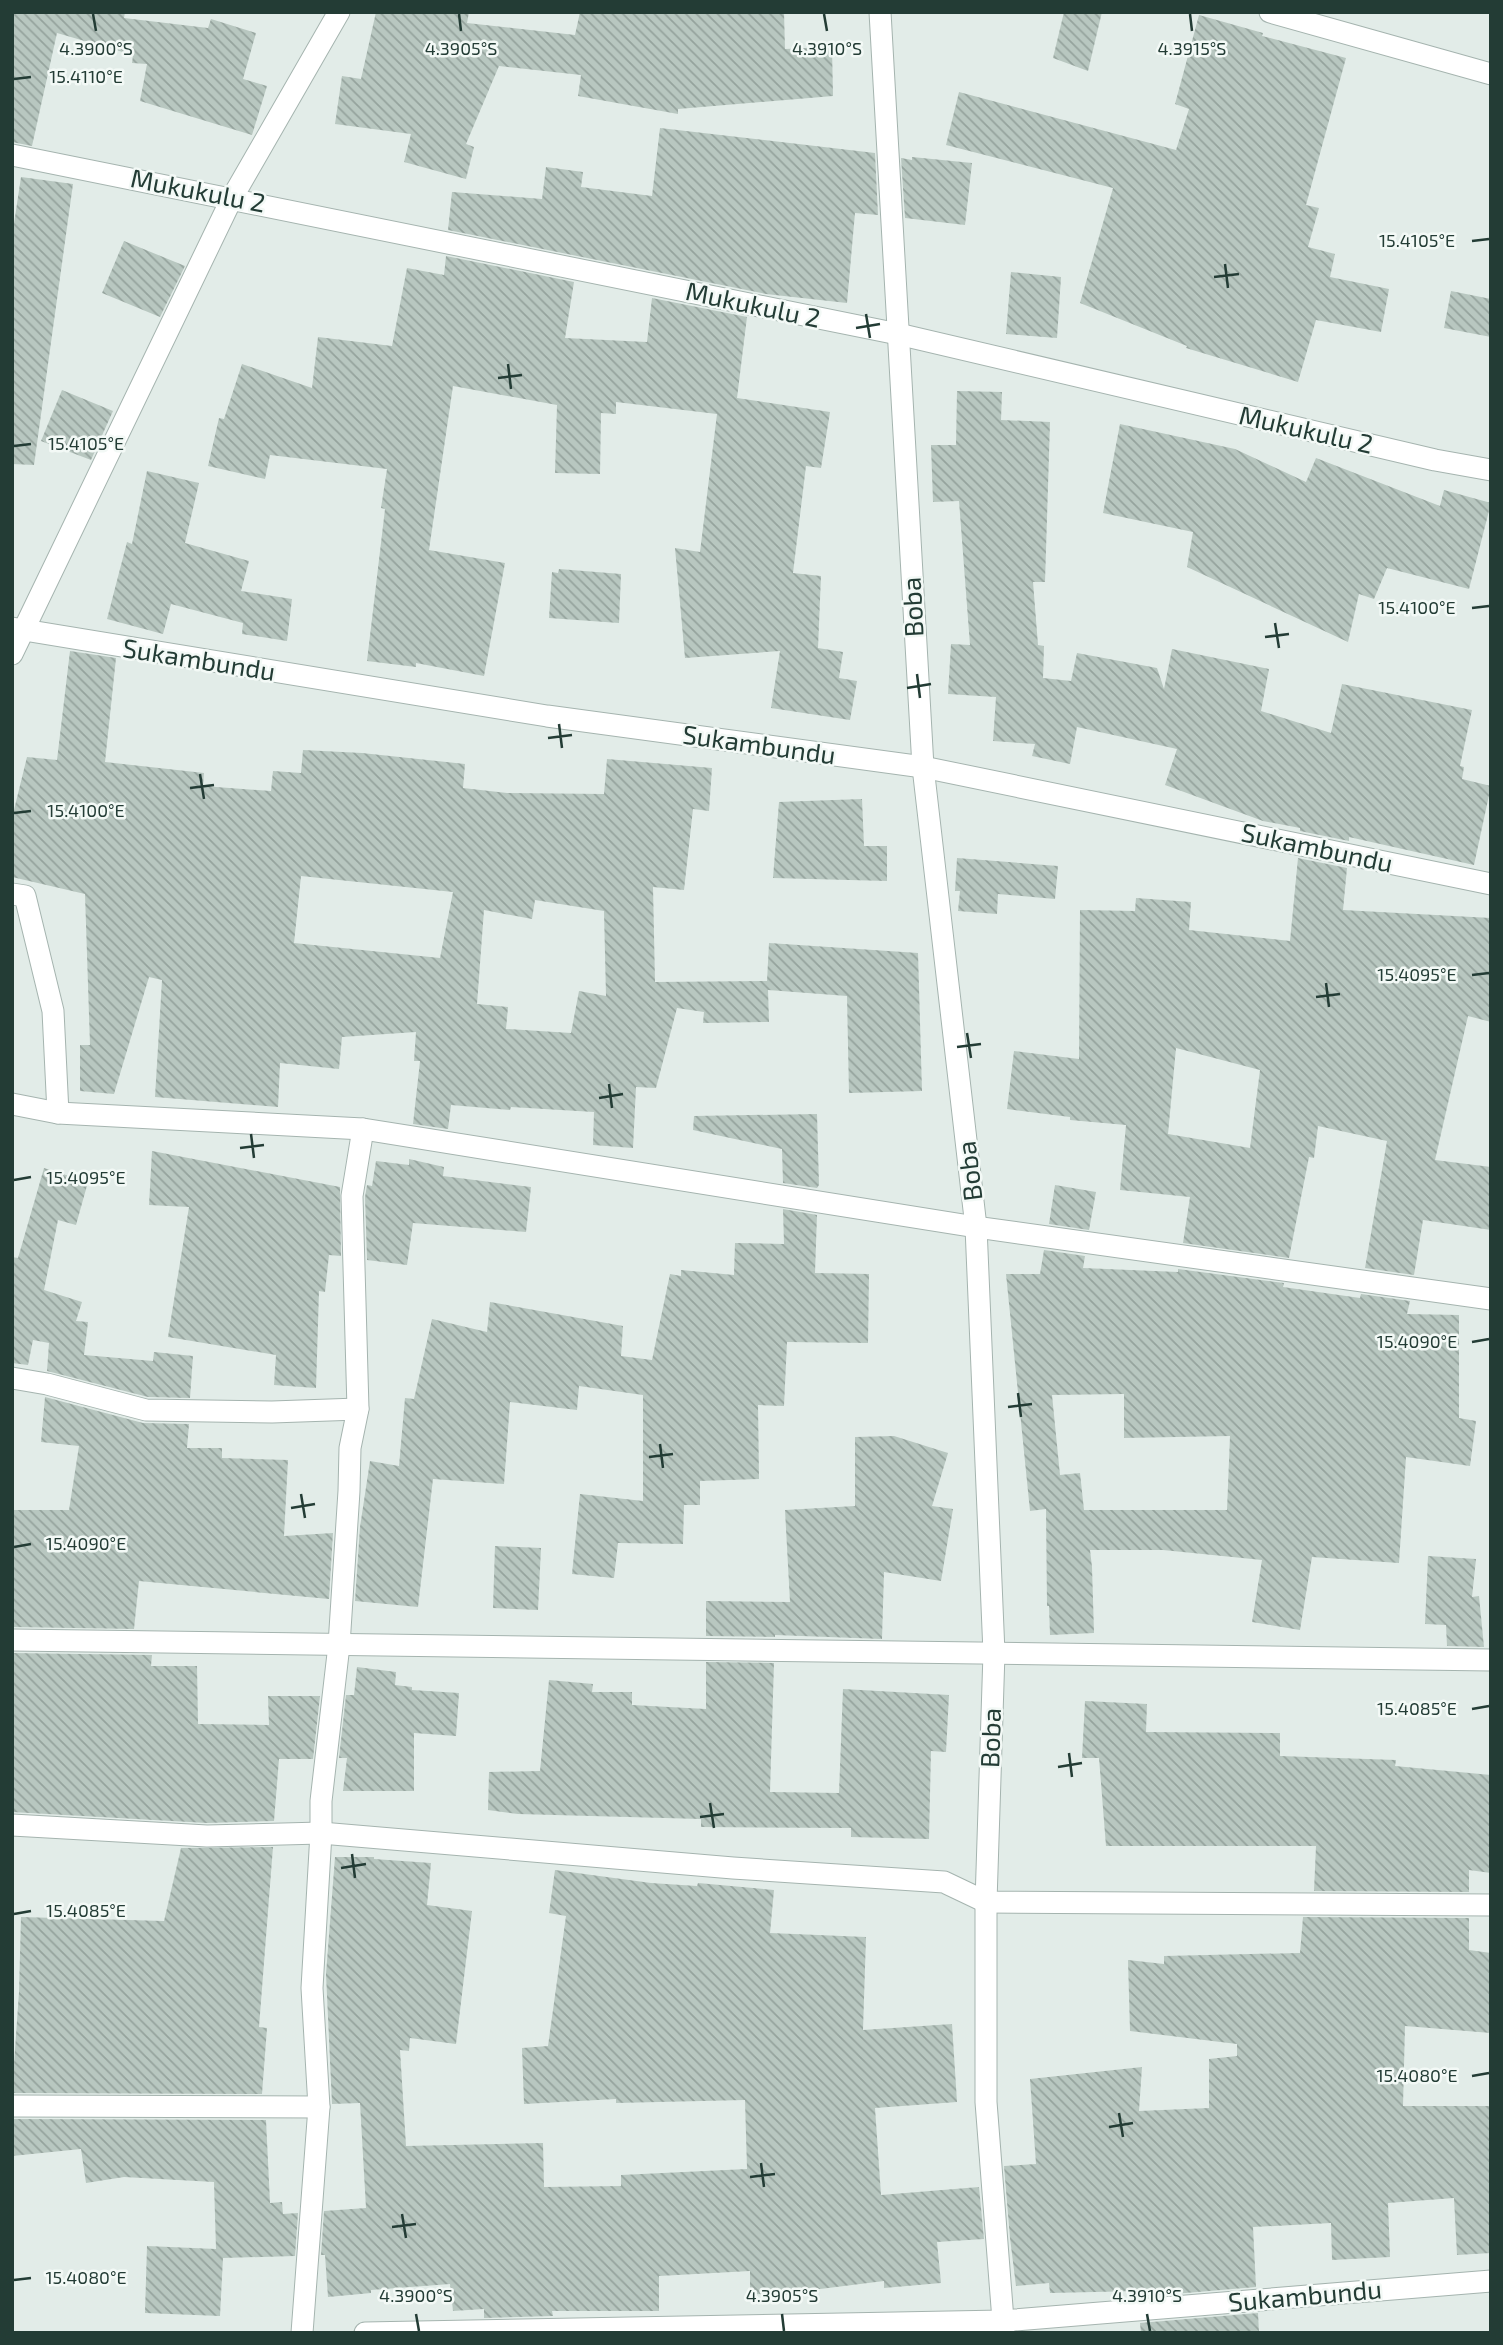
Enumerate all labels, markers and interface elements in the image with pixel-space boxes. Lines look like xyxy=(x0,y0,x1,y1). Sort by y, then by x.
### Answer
text: 4.3900°S xyxy=(59,37,133,59)
text: 4.3905°S xyxy=(425,37,497,59)
text: 4.3910°S xyxy=(792,37,862,59)
text: 4.3915°S xyxy=(1158,37,1226,59)
text: 15.4110°E xyxy=(49,65,123,87)
street label: Mukukulu 2 xyxy=(128,161,268,218)
text: 15.4105°E xyxy=(1379,229,1455,251)
street label: Mukukulu 2 xyxy=(683,274,823,333)
street label: Mukukulu 2 xyxy=(1236,398,1376,459)
text: 15.4105°E xyxy=(48,432,124,454)
street label: Boba xyxy=(894,576,929,638)
text: 15.4100°E xyxy=(1378,596,1456,618)
street label: Sukambundu xyxy=(121,631,278,686)
street label: Sukambundu xyxy=(681,717,838,770)
text: 15.4100°E xyxy=(47,799,125,821)
street label: Sukambundu xyxy=(1239,815,1396,878)
text: 15.4095°E xyxy=(1377,963,1457,985)
street label: Boba xyxy=(949,1140,988,1203)
text: 15.4095°E xyxy=(46,1166,126,1188)
text: 15.4090°E xyxy=(1377,1330,1457,1352)
text: 15.4090°E xyxy=(46,1532,126,1554)
text: 15.4085°E xyxy=(1377,1697,1457,1719)
street label: Boba xyxy=(973,1707,1006,1768)
text: 15.4085°E xyxy=(46,1899,126,1921)
text: 15.4080°E xyxy=(1376,2064,1458,2086)
text: 15.4080°E xyxy=(45,2266,127,2288)
street label: Sukambundu xyxy=(1227,2272,1383,2317)
text: 4.3900°S xyxy=(379,2284,453,2306)
text: 4.3905°S xyxy=(746,2284,818,2306)
text: 4.3910°S xyxy=(1112,2284,1182,2306)

